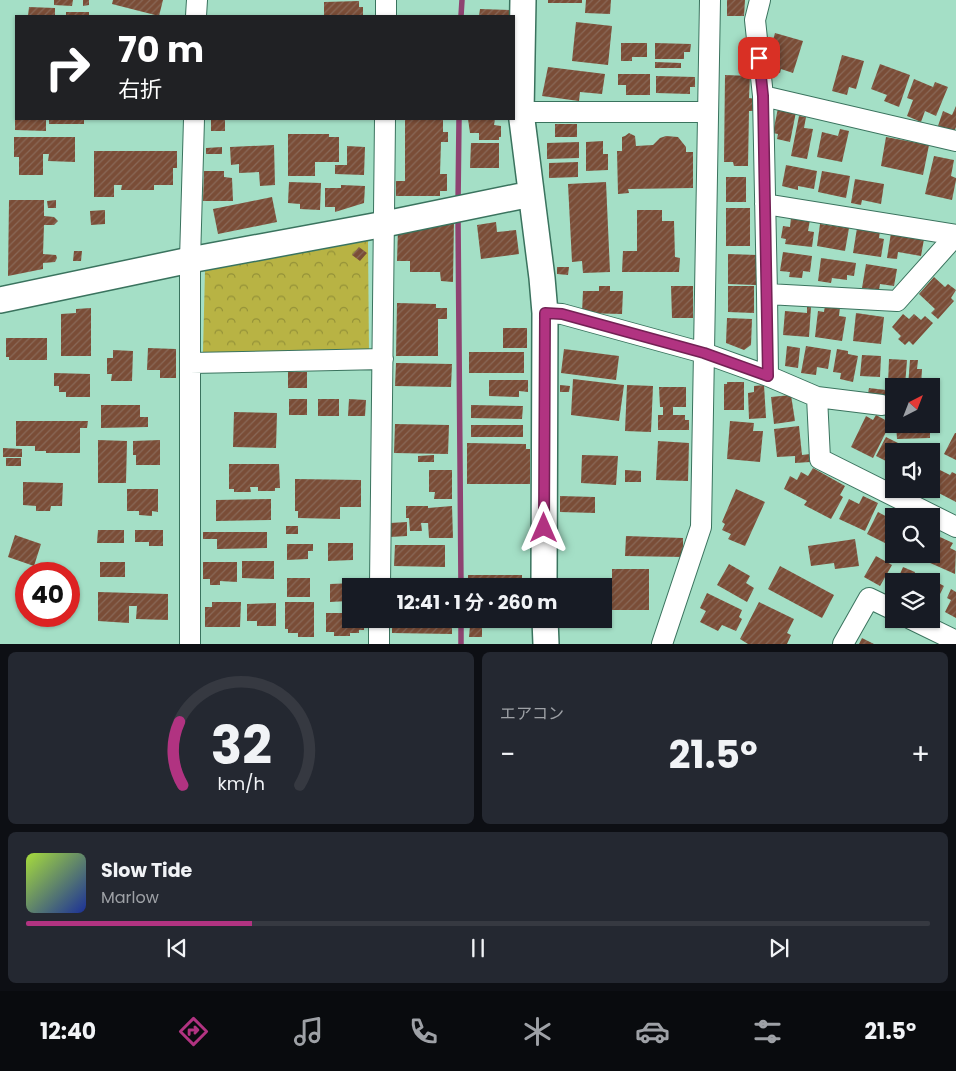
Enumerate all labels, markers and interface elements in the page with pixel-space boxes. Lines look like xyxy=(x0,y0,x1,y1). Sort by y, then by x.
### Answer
text: 70 m xyxy=(118,25,204,74)
icon: right xyxy=(35,35,100,100)
pin xyxy=(738,37,780,79)
icon: arrive xyxy=(745,44,773,72)
text: 右折 xyxy=(118,74,162,105)
north arrow xyxy=(885,378,940,432)
map controls xyxy=(885,378,940,628)
button: sound xyxy=(885,443,940,498)
position arrow xyxy=(517,501,569,553)
button: search xyxy=(885,508,940,563)
speed limit sign: 40 xyxy=(15,562,80,627)
button: layers xyxy=(885,573,940,628)
text: 12:41 · 1 分 · 260 m xyxy=(397,589,557,616)
text: エアコン xyxy=(500,702,564,725)
text: 32 xyxy=(210,709,272,782)
text: 21.5° xyxy=(669,728,758,781)
text: − xyxy=(500,735,515,774)
text: + xyxy=(911,735,930,774)
text: km/h xyxy=(217,771,265,796)
text: Slow Tide xyxy=(101,857,192,884)
text: Marlow xyxy=(101,886,159,909)
icon: previous xyxy=(163,934,191,962)
icon: pause xyxy=(464,934,492,962)
icon: next xyxy=(765,934,793,962)
icon: directions xyxy=(176,1014,211,1049)
icon: music xyxy=(291,1014,326,1049)
icon: phone xyxy=(406,1014,441,1049)
icon: climate xyxy=(520,1014,555,1049)
icon: car xyxy=(635,1014,670,1049)
icon: filters xyxy=(750,1014,785,1049)
text: 12:40 xyxy=(40,1016,96,1047)
text: 21.5° xyxy=(865,1016,916,1047)

